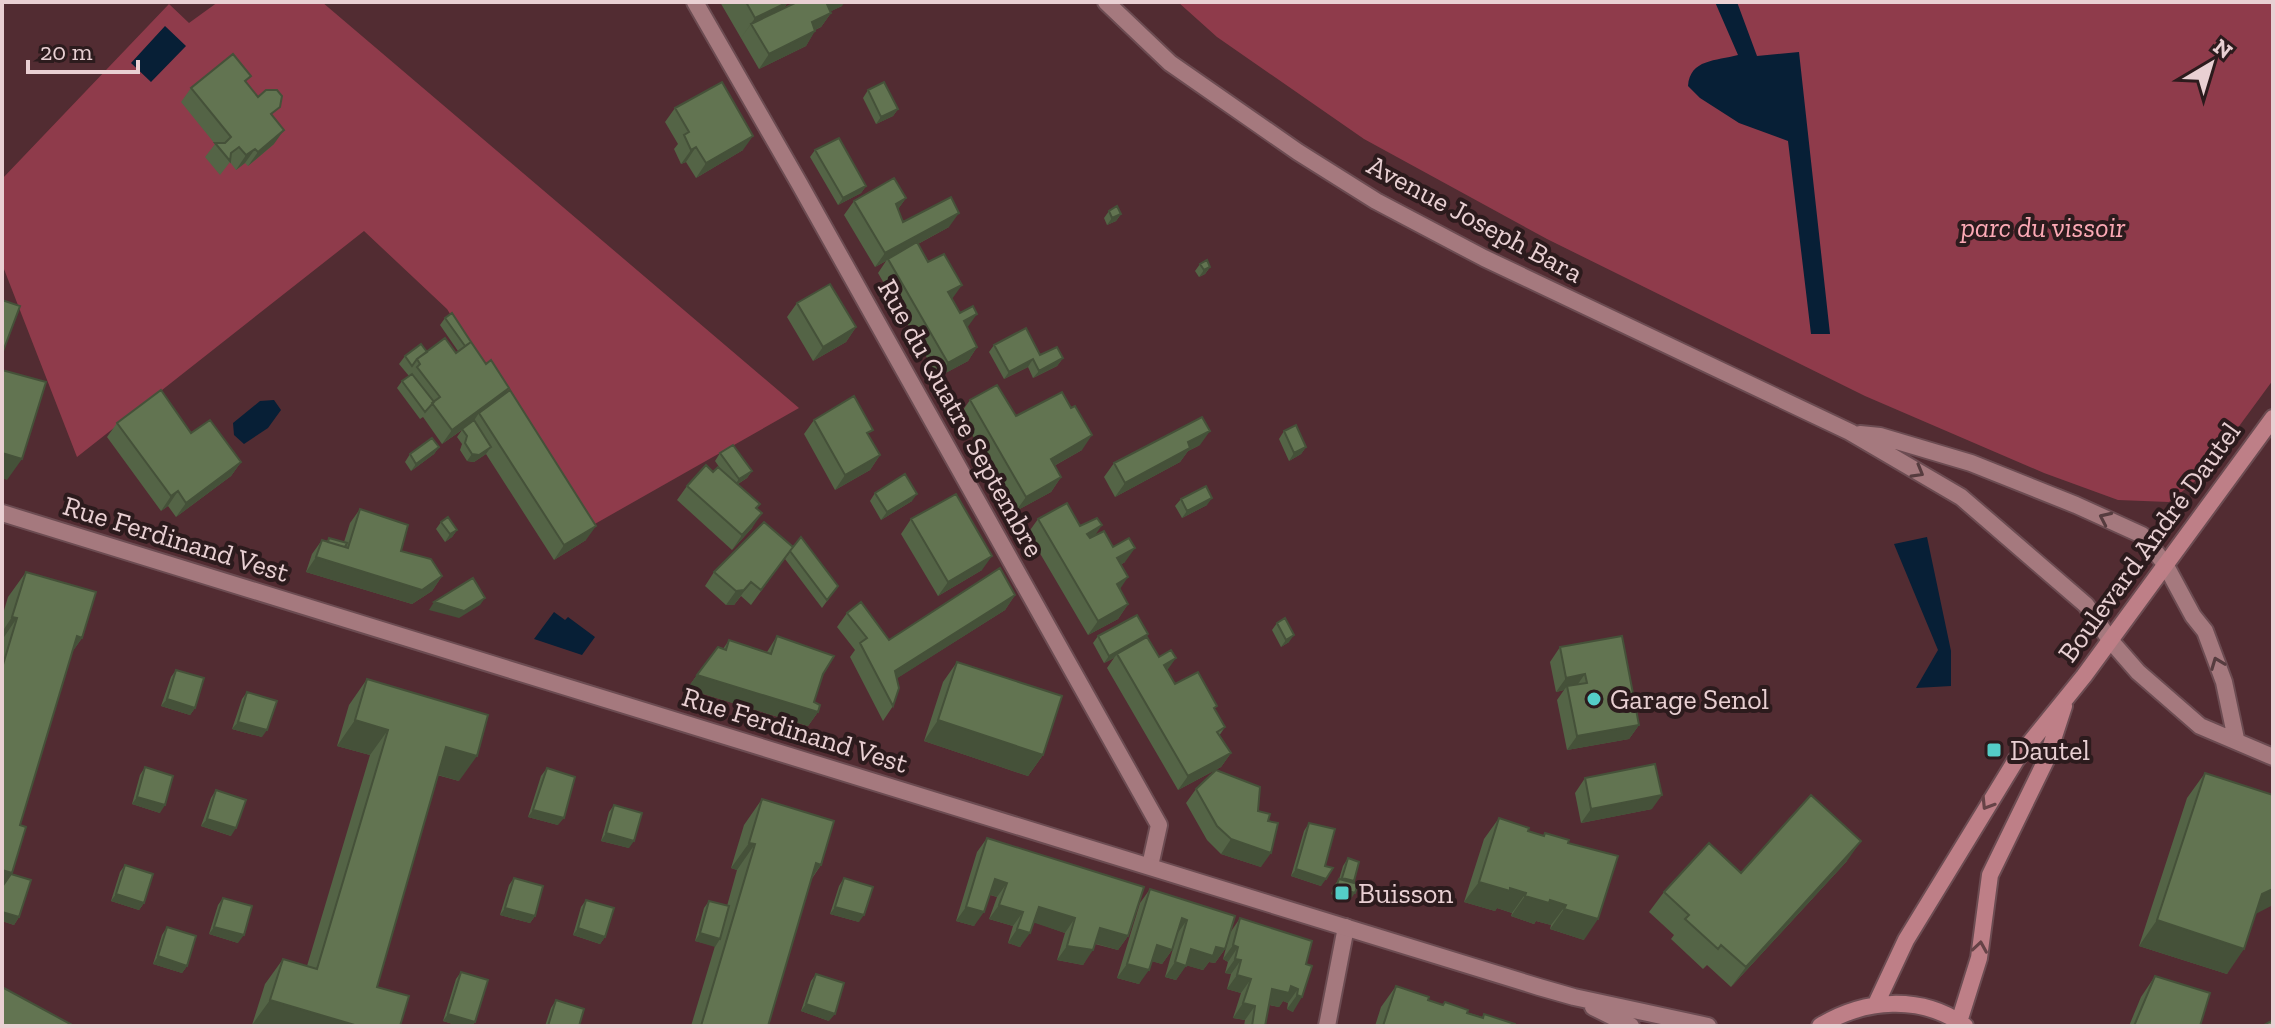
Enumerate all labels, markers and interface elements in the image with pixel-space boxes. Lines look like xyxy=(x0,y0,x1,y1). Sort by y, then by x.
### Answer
scale bar xyxy=(28,24,138,74)
north arrow xyxy=(2171,24,2251,104)
text: N xyxy=(2208,33,2238,65)
text: 20 m xyxy=(40,37,93,66)
street label: Avenue Joseph Bara xyxy=(1362,148,1589,290)
park label: parc du vissoir xyxy=(1960,211,2126,244)
street label: Rue du Quatre Septembre xyxy=(871,273,1051,563)
street label: Boulevard André Dautel xyxy=(2051,416,2247,668)
one-way arrow xyxy=(1909,462,1924,478)
street label: Rue Ferdinand Vest xyxy=(59,489,293,589)
one-way arrow xyxy=(2098,512,2113,528)
one-way arrow xyxy=(2210,657,2227,671)
street label: Rue Ferdinand Vest xyxy=(678,680,912,780)
place label: Garage Senol xyxy=(1610,683,1769,716)
marker: Garage Senol xyxy=(1585,690,1603,708)
place label: Dautel xyxy=(2010,734,2090,767)
marker: Dautel xyxy=(1985,741,2003,759)
one-way arrow xyxy=(1982,795,1997,810)
place label: Buisson xyxy=(1358,877,1453,910)
marker: Buisson xyxy=(1333,884,1351,902)
one-way arrow xyxy=(1971,940,1988,954)

